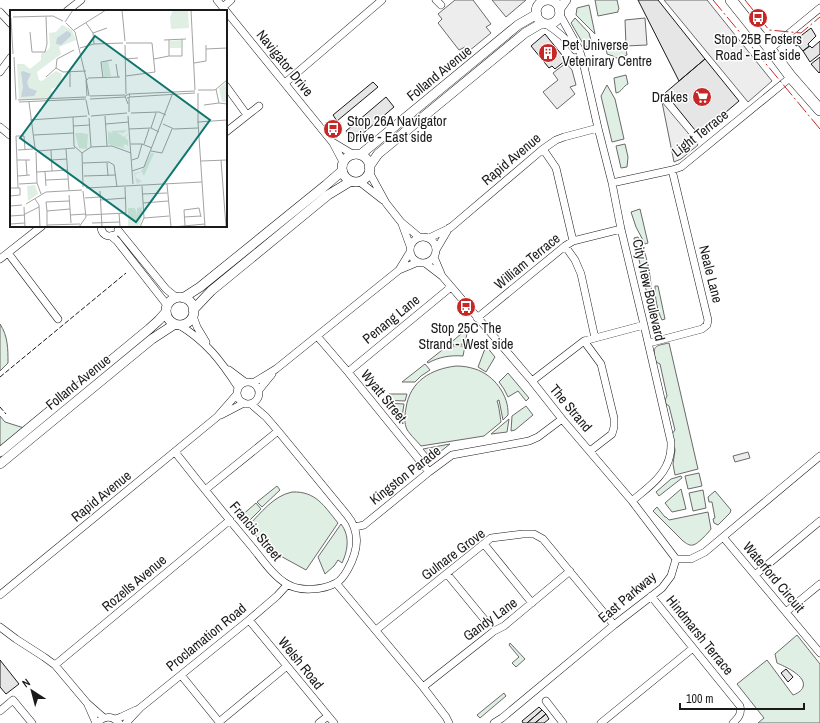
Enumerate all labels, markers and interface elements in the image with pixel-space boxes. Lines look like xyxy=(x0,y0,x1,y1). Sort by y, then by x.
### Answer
bus stop icon: Stop 25B Fosters Road - East side xyxy=(747,7,769,29)
inset map xyxy=(10,10,227,227)
street label: Navigator Drive xyxy=(253,26,317,100)
place label: Stop 25B Fosters Road - East side xyxy=(714,30,802,64)
place label: Pet Universe Vetenirary Centre xyxy=(562,36,652,70)
street label: Folland Avenue xyxy=(403,41,475,105)
building icon: Pet Universe Vetenirary Centre xyxy=(537,42,559,64)
supermarket icon: Drakes xyxy=(691,86,713,108)
place label: Drakes xyxy=(652,88,688,106)
street label: Light Terrace xyxy=(668,105,732,161)
place label: Stop 26A Navigator Drive - East side xyxy=(347,112,447,146)
bus stop icon: Stop 26A Navigator Drive - East side xyxy=(322,118,344,140)
street label: Rapid Avenue xyxy=(478,129,544,189)
street label: William Terrace xyxy=(490,229,564,293)
street label: City View Boulevard xyxy=(629,237,669,343)
street label: Neale Lane xyxy=(695,243,727,305)
street label: Penang Lane xyxy=(359,291,423,347)
bus stop icon: Stop 25C The Strand - West side xyxy=(455,296,477,318)
place label: Stop 25C The Strand - West side xyxy=(419,319,513,353)
street label: Folland Avenue xyxy=(42,350,114,414)
street label: Wyatt Street xyxy=(357,366,411,426)
street label: The Strand xyxy=(546,380,596,436)
street label: Kingston Parade xyxy=(366,442,444,508)
street label: Rapid Avenue xyxy=(67,466,135,526)
street label: Francis Street xyxy=(226,498,286,564)
street label: Gulnare Grove xyxy=(418,524,488,584)
street label: Waterford Circuit xyxy=(739,538,809,616)
street label: Rozells Avenue xyxy=(98,551,170,615)
street label: East Parkway xyxy=(594,567,660,626)
street label: Hindmarsh Terrace xyxy=(662,591,738,679)
street label: Gandy Lane xyxy=(459,593,521,645)
street label: Proclamation Road xyxy=(162,599,250,675)
street label: Welsh Road xyxy=(274,633,328,693)
north arrow xyxy=(12,671,52,711)
text: N xyxy=(19,675,33,690)
scale bar xyxy=(680,685,804,711)
text: 100 m xyxy=(686,691,713,707)

